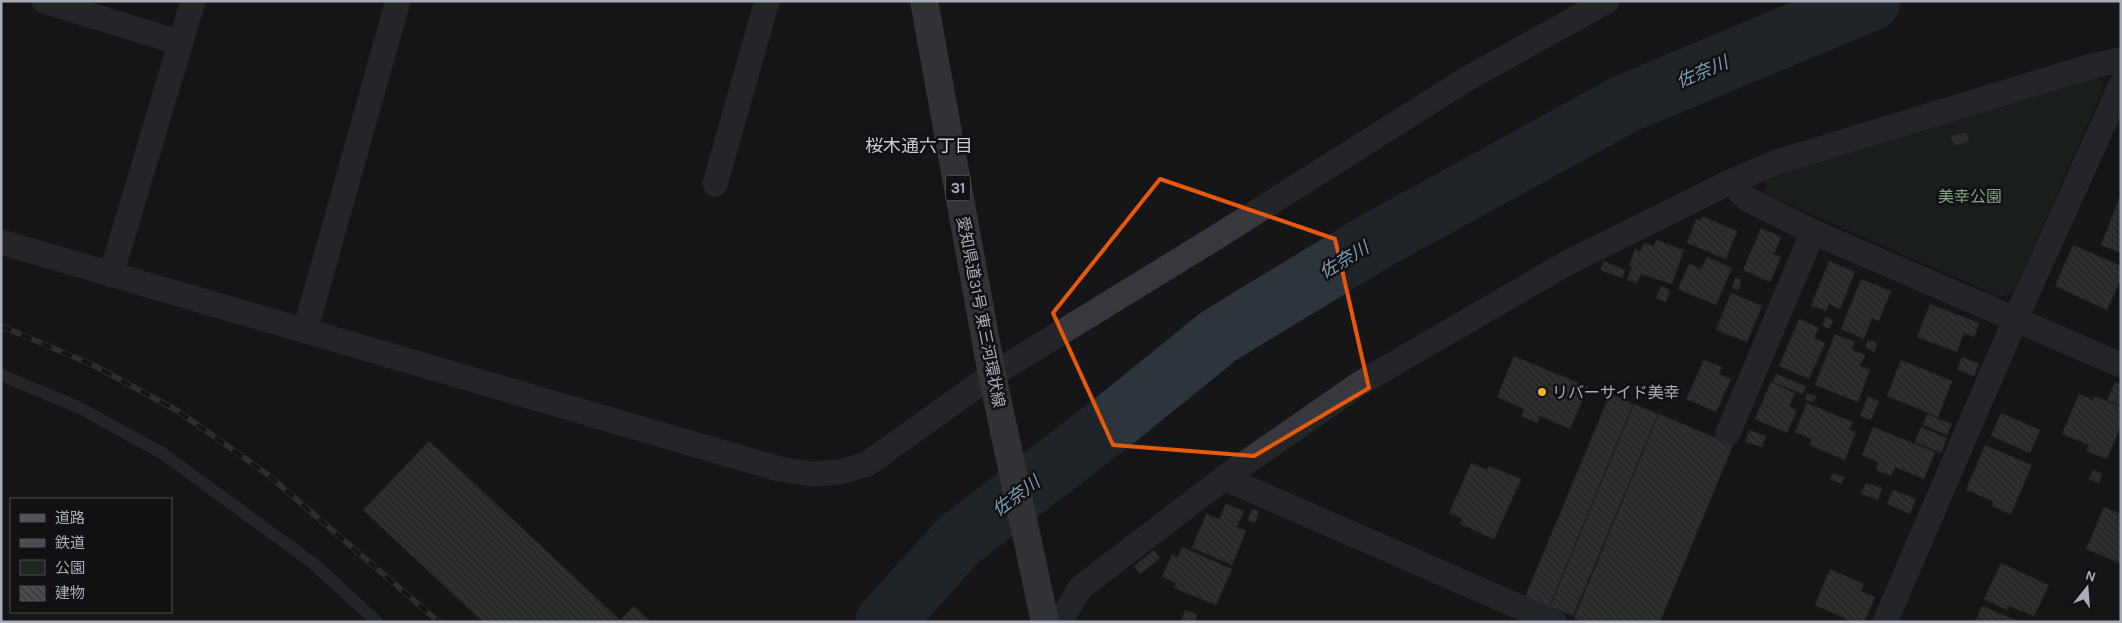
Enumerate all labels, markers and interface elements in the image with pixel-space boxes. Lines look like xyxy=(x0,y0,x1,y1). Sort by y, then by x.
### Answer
water label: 佐奈川 xyxy=(1673,51,1733,93)
district label: 桜木通六丁目 xyxy=(865,135,973,157)
road number: 31 xyxy=(946,176,970,200)
park label: 美幸公園 xyxy=(1938,187,2002,206)
street label: 愛知県道31号 東三河環状線 xyxy=(953,215,1009,409)
water label: 佐奈川 xyxy=(1315,236,1375,283)
place label: リバーサイド美幸 xyxy=(1552,383,1680,402)
marker: リバーサイド美幸 xyxy=(1536,386,1548,398)
water label: 佐奈川 xyxy=(988,470,1046,521)
legend xyxy=(10,498,172,613)
text: 道路 xyxy=(55,509,85,527)
text: 鉄道 xyxy=(55,534,85,552)
text: 公園 xyxy=(55,559,85,577)
north arrow xyxy=(2062,563,2112,613)
text: N xyxy=(2083,566,2098,586)
text: 建物 xyxy=(55,584,85,602)

